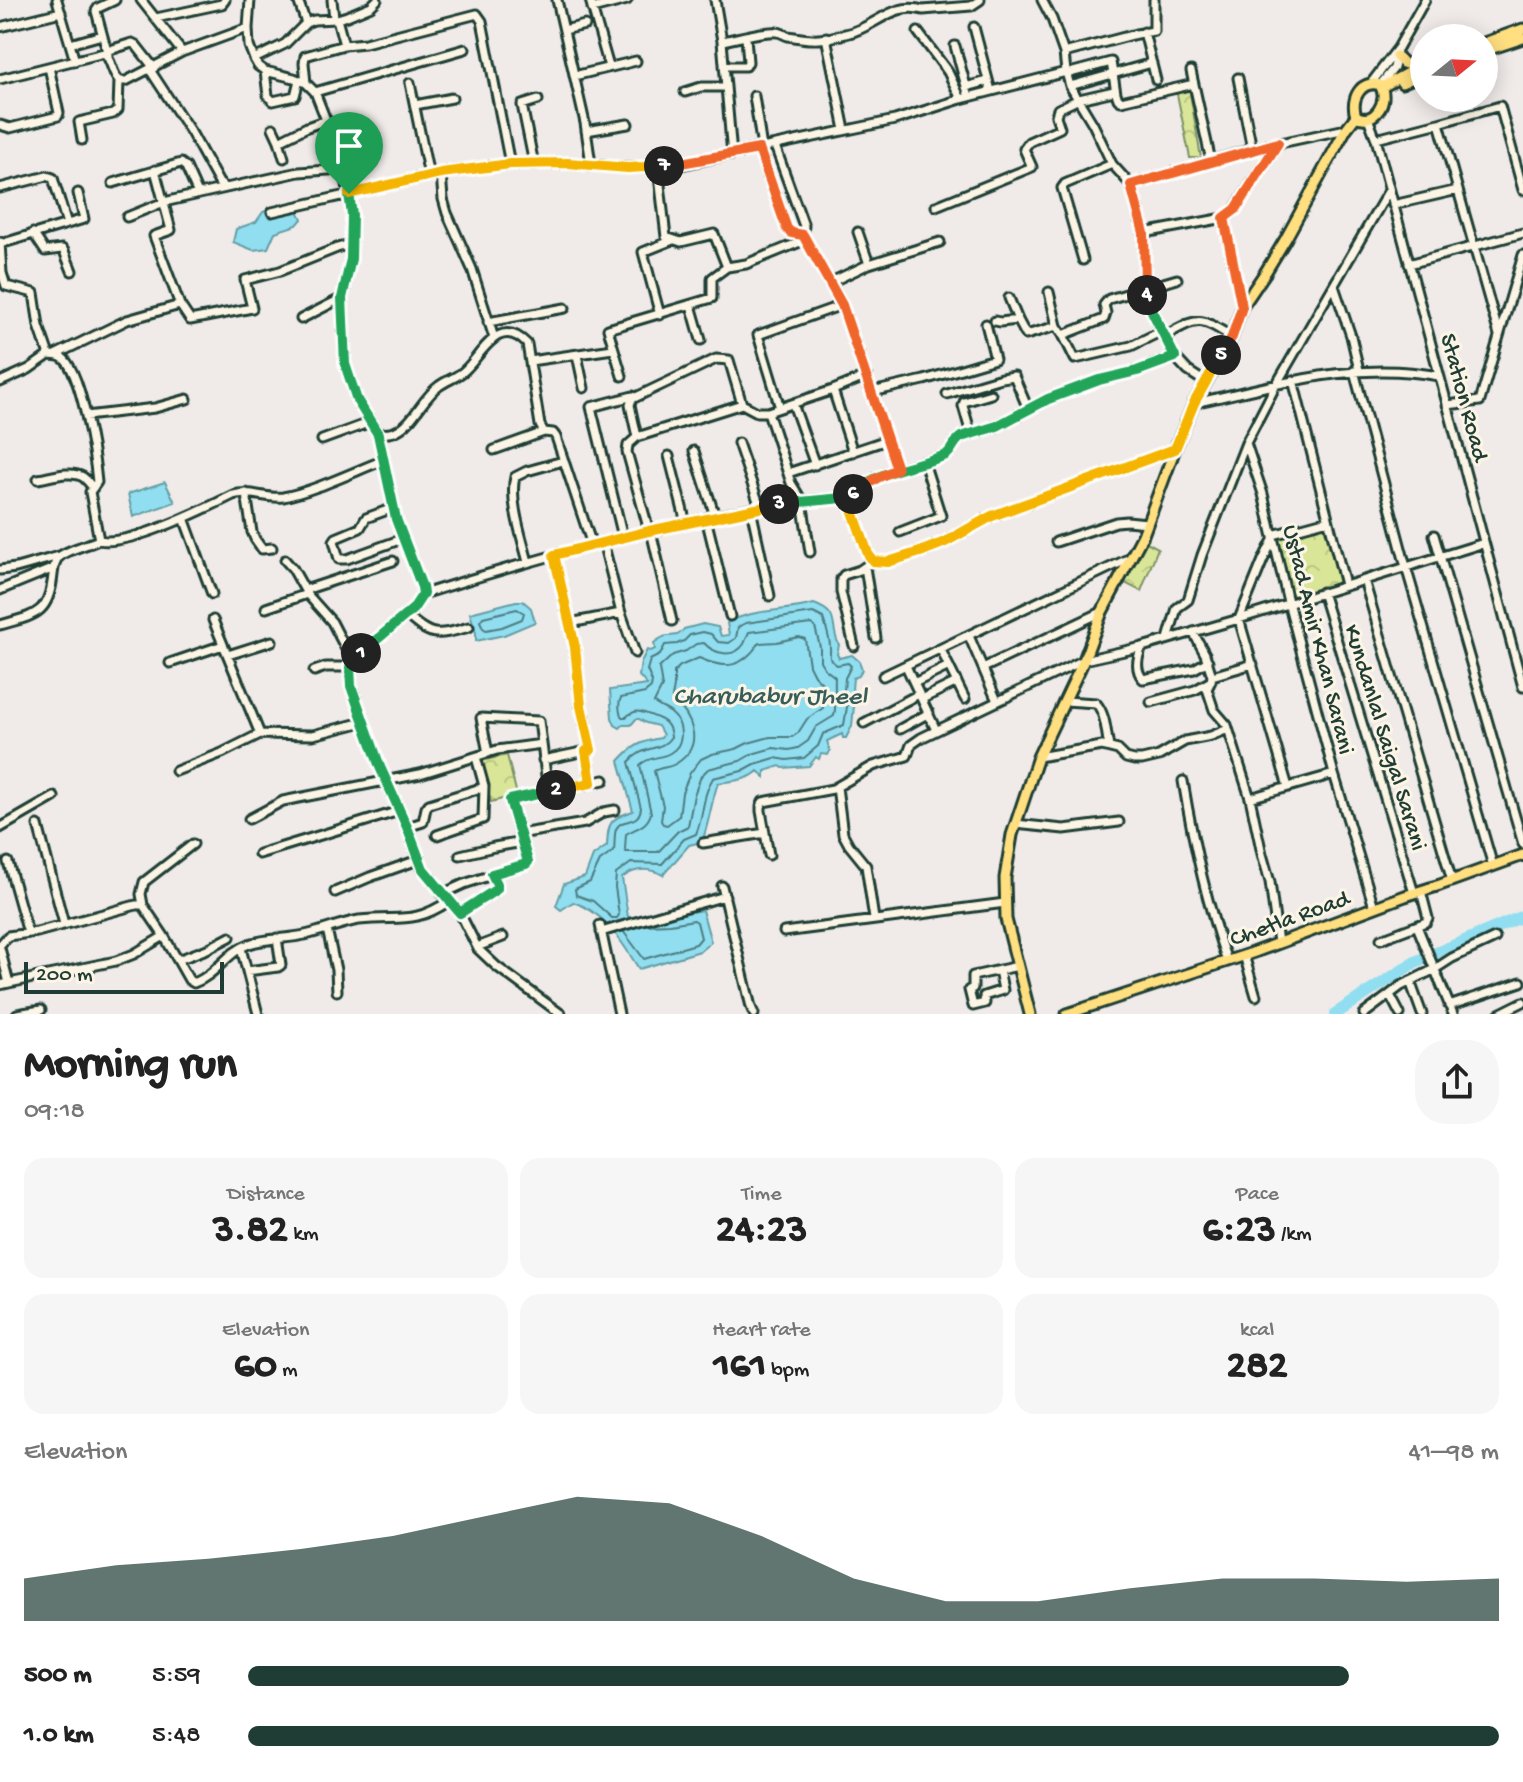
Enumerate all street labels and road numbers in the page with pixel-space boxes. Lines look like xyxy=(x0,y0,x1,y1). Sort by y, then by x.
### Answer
street label: Station Road xyxy=(1432,331,1494,467)
street label: Ustad Amir Khan Sarani xyxy=(1274,522,1359,758)
street label: Kundanlal Saigal Sarani xyxy=(1335,622,1432,855)
street label: Chetla Road xyxy=(1227,885,1356,955)

